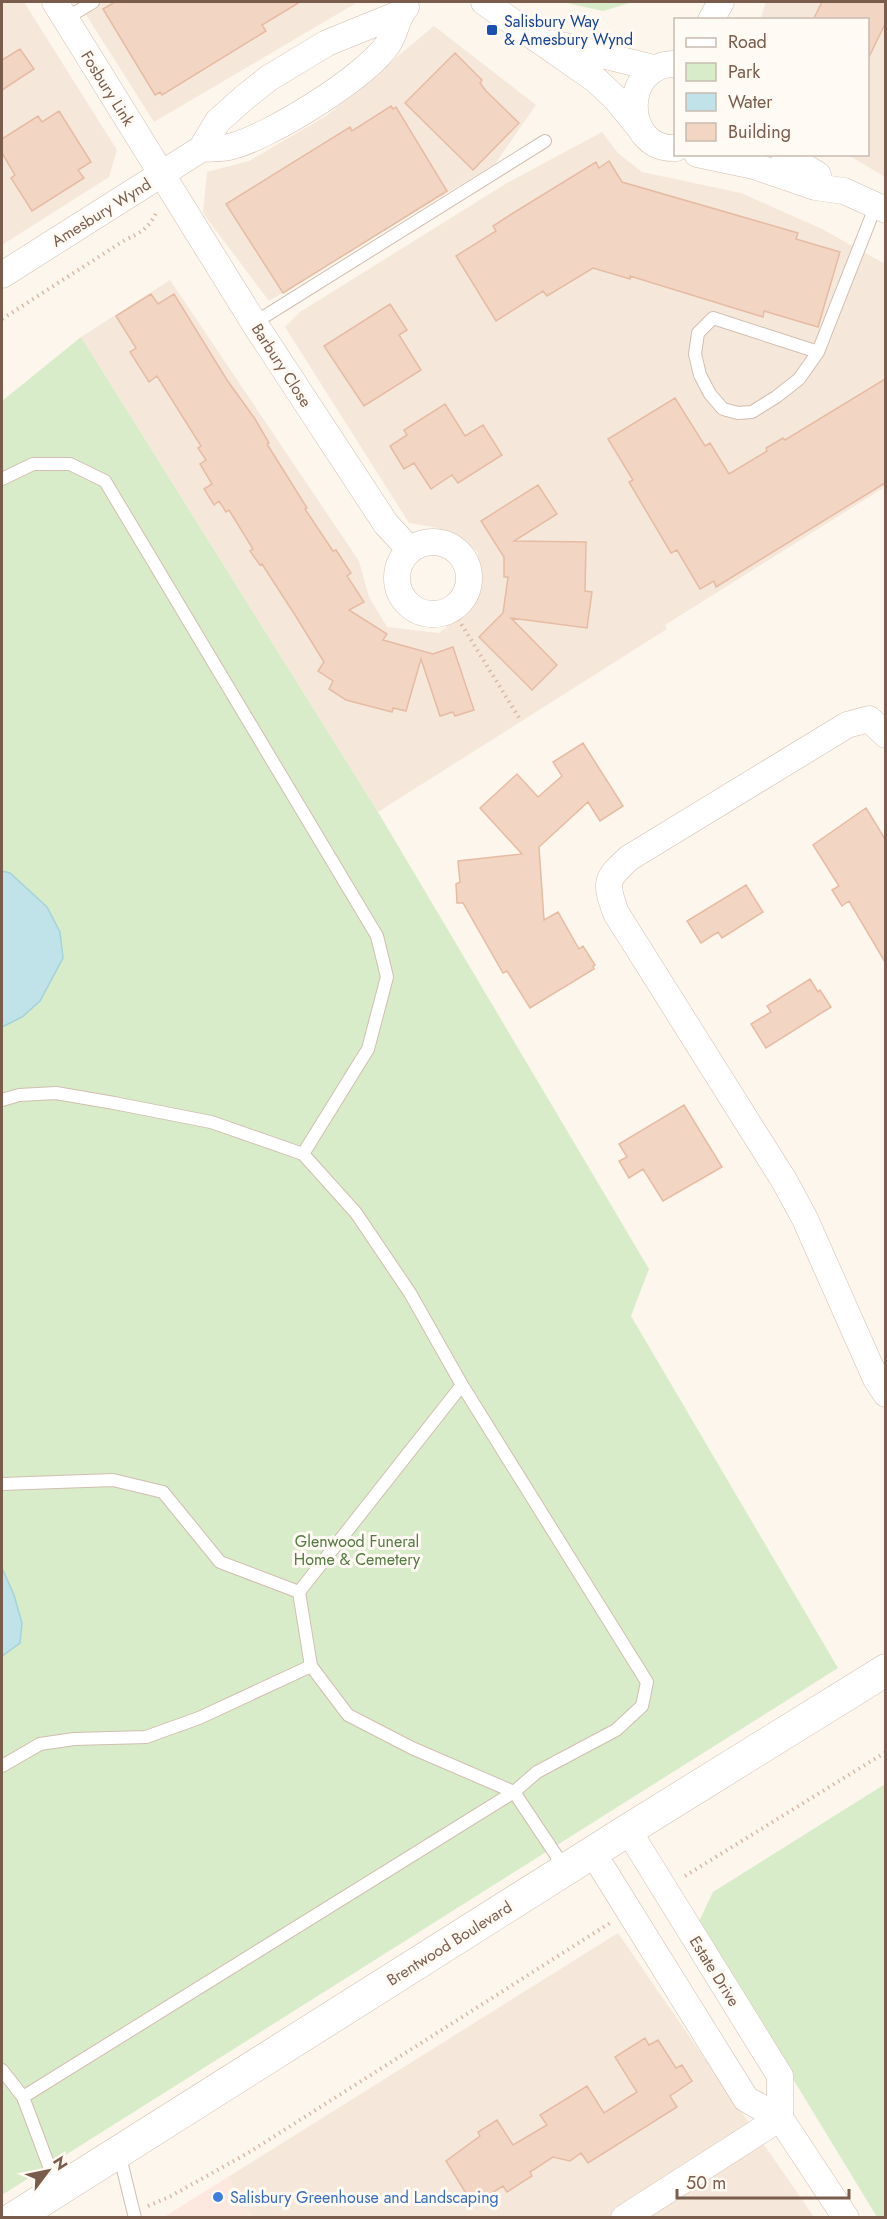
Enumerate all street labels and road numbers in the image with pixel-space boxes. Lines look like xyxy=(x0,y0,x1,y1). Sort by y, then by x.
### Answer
street label: Fosbury Link xyxy=(75,46,140,131)
street label: Amesbury Wynd xyxy=(47,173,155,252)
street label: Barbury Close xyxy=(246,319,317,412)
street label: Brentwood Boulevard xyxy=(382,1896,516,1991)
street label: Estate Drive xyxy=(684,1932,745,2011)

